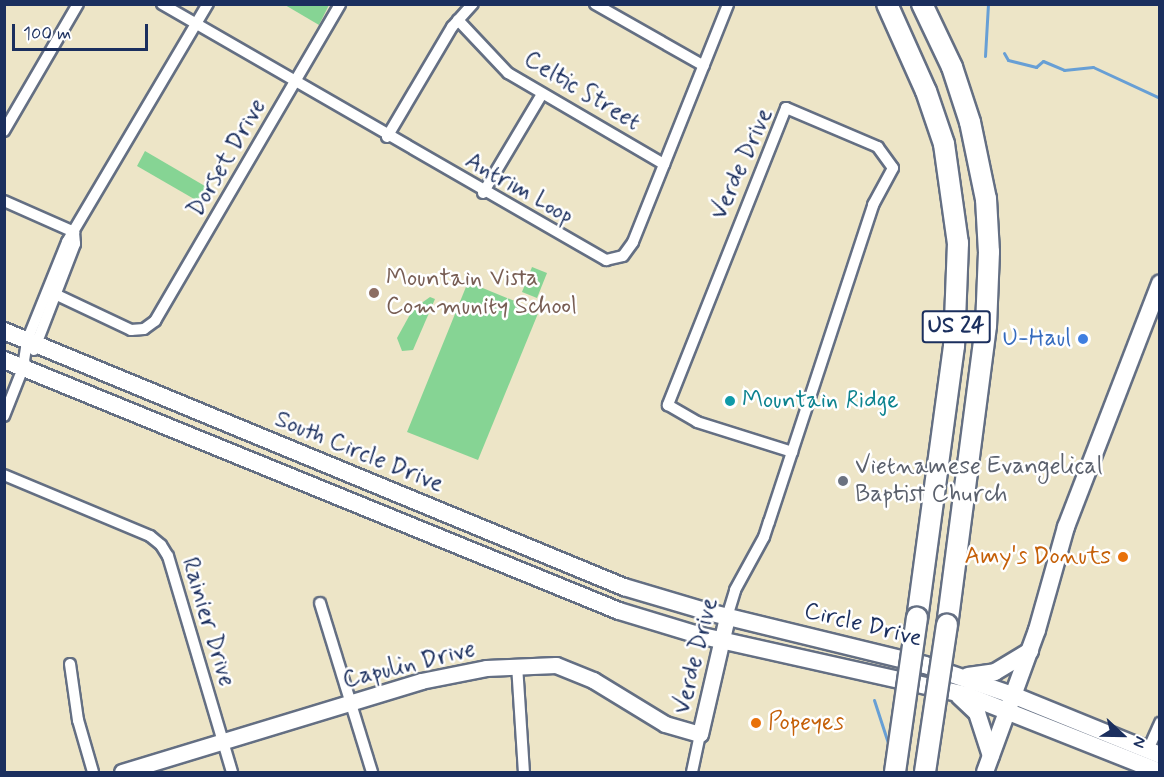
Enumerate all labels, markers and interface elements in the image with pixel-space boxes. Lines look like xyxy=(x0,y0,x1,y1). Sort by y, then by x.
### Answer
scale bar xyxy=(15,12,152,50)
text: 100 m xyxy=(23,22,71,46)
street label: Celtic Street xyxy=(517,44,647,138)
street label: Dorset Drive xyxy=(182,94,272,222)
street label: Verde Drive xyxy=(705,104,779,224)
street label: Antrim Loop xyxy=(458,146,580,232)
place label: Mountain Vista Community School xyxy=(386,265,577,321)
marker: Mountain Vista Community School xyxy=(367,286,381,300)
road number: US 24 xyxy=(922,308,990,346)
place label: U-Haul xyxy=(1002,325,1071,353)
marker: U-Haul xyxy=(1076,332,1090,346)
place label: Mountain Ridge xyxy=(742,387,899,415)
marker: Mountain Ridge xyxy=(723,394,737,408)
street label: South Circle Drive xyxy=(271,405,447,499)
place label: Vietnamese Evangelical Baptist Church xyxy=(855,453,1102,509)
marker: Vietnamese Evangelical Baptist Church xyxy=(836,474,850,488)
place label: Amy's Donuts xyxy=(972,543,1111,571)
marker: Amy's Donuts xyxy=(1116,550,1130,564)
street label: Rainier Drive xyxy=(175,554,241,690)
street label: Verde Drive xyxy=(668,595,724,717)
street label: Circle Drive xyxy=(802,597,924,653)
street label: Capulin Drive xyxy=(341,635,477,695)
north arrow xyxy=(1092,705,1152,765)
place label: Popeyes xyxy=(768,709,844,737)
marker: Popeyes xyxy=(749,716,763,730)
text: N xyxy=(1127,733,1151,751)

